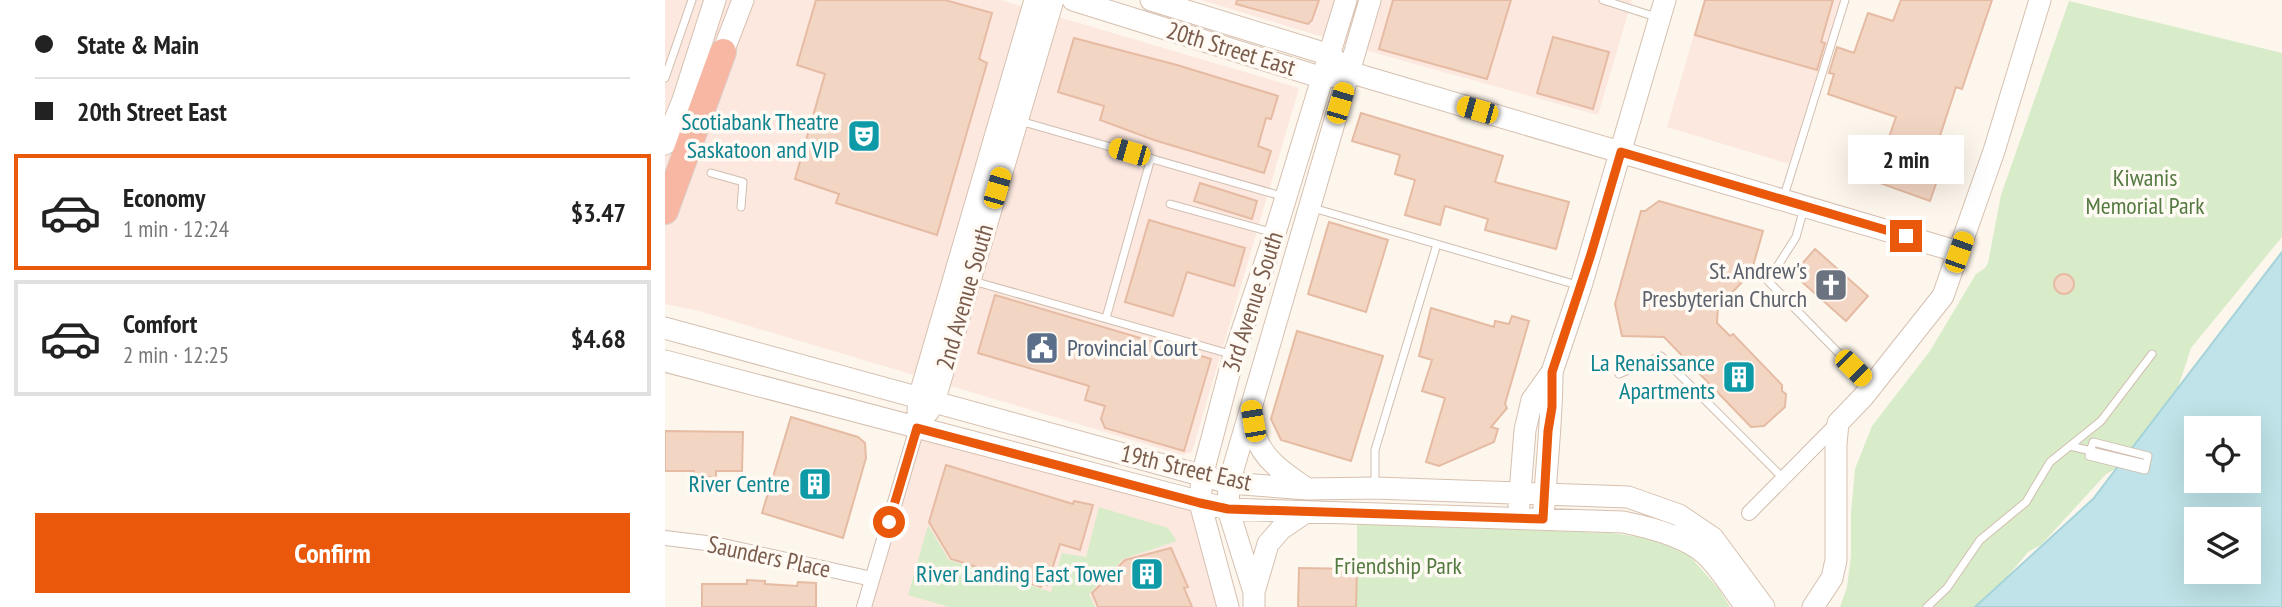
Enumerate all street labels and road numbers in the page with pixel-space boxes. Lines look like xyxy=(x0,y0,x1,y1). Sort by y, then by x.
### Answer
street label: 20th Street East xyxy=(1163,14,1300,83)
street label: 2nd Avenue South xyxy=(929,220,1000,373)
street label: 3rd Avenue South xyxy=(1215,228,1290,376)
street label: 19th Street East xyxy=(1118,437,1255,498)
street label: Saunders Place xyxy=(705,528,833,585)

